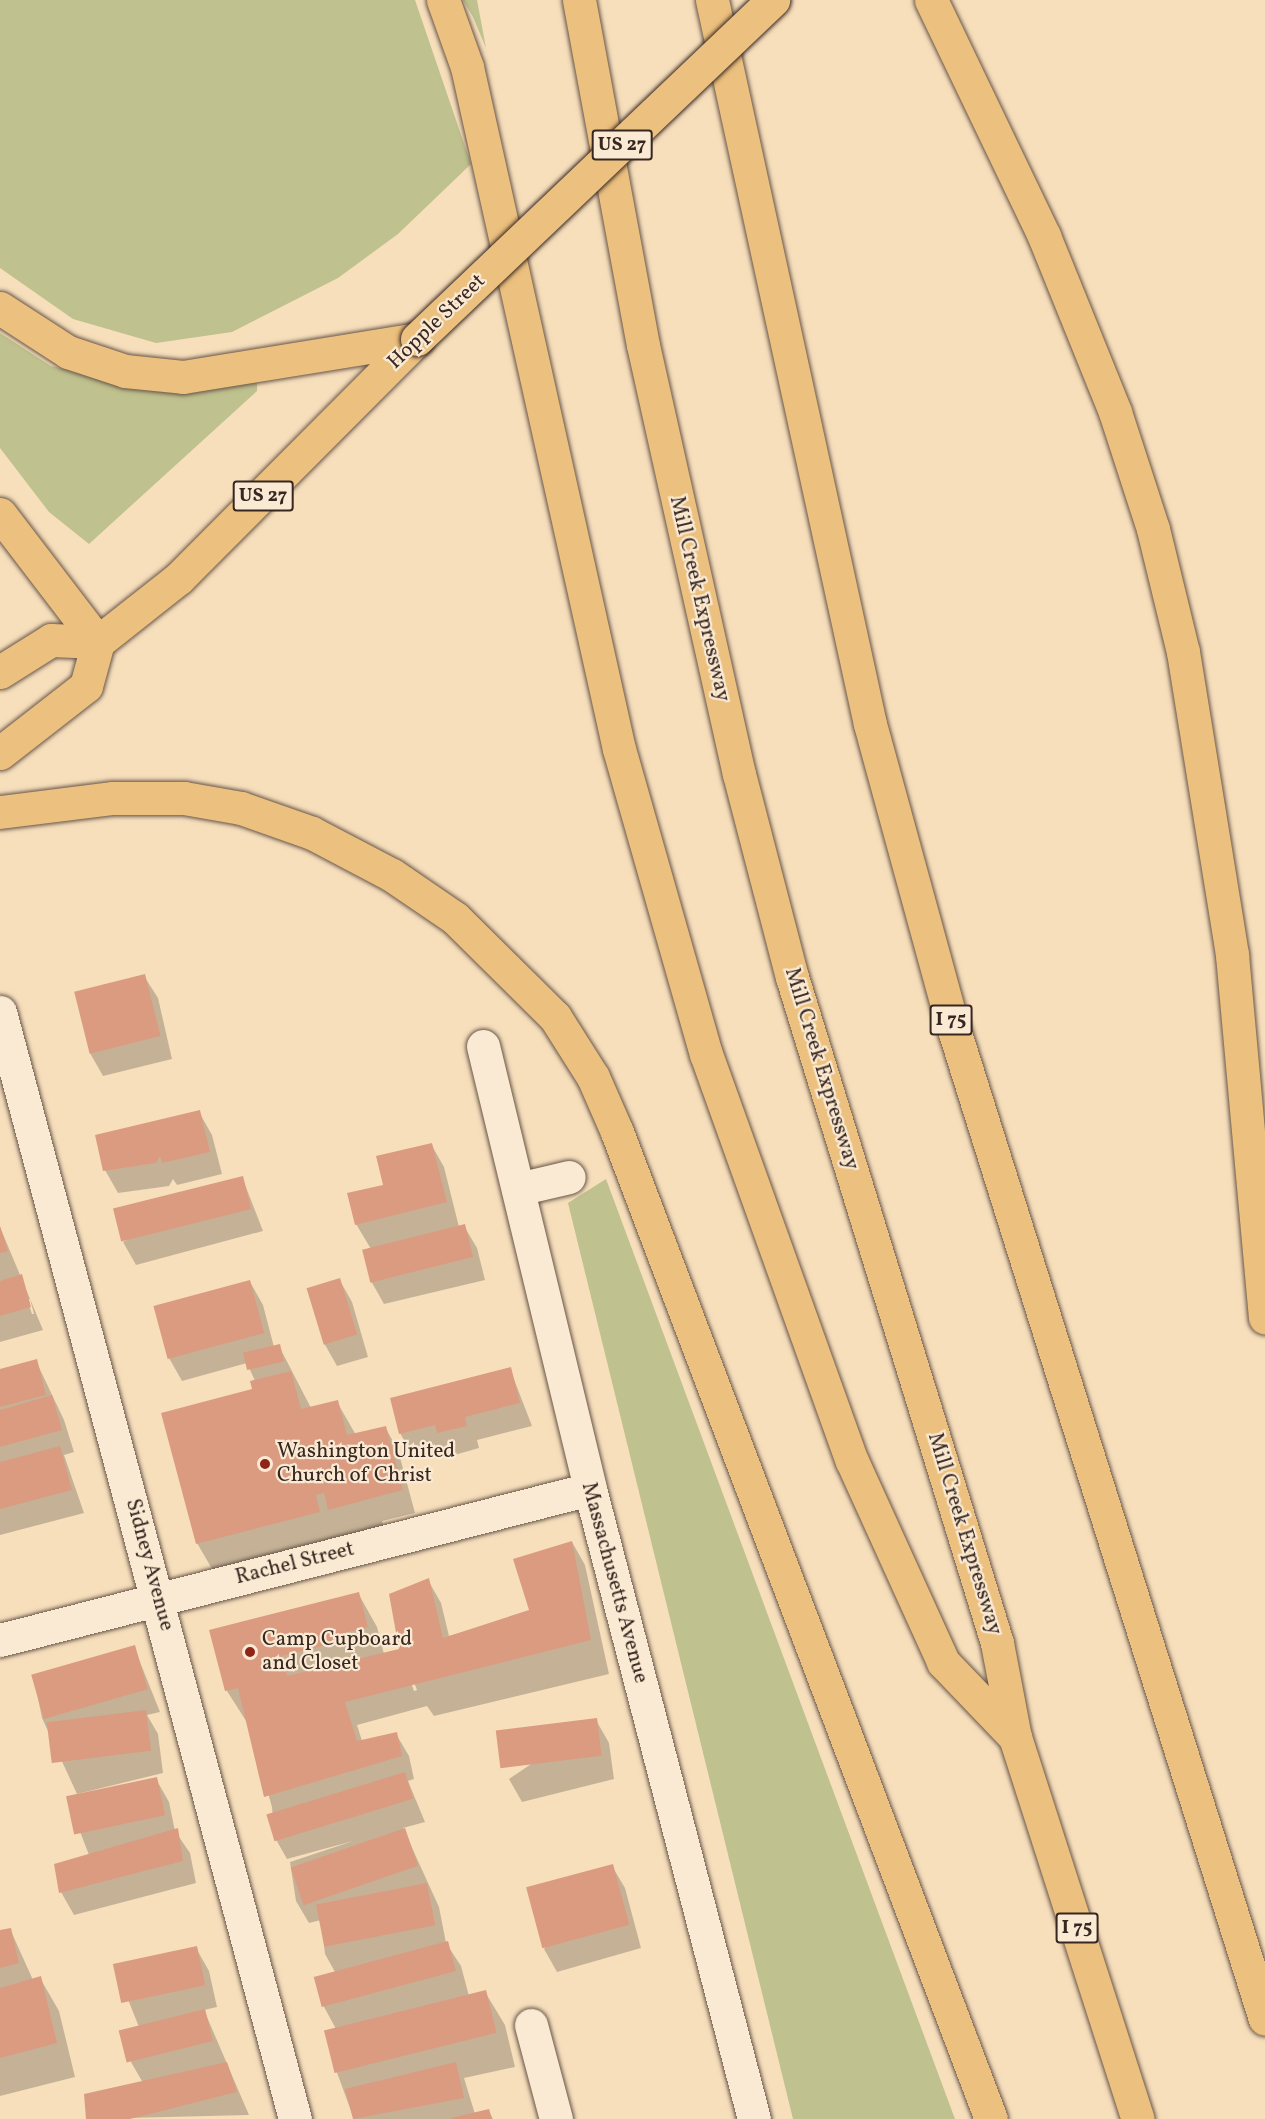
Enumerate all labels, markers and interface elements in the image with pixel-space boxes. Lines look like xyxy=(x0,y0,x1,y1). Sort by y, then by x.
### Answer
road number: US 27 xyxy=(590,128,654,162)
street label: Hopple Street xyxy=(383,269,491,375)
road number: US 27 xyxy=(232,479,294,513)
street label: Mill Creek Expressway xyxy=(663,494,735,704)
street label: Mill Creek Expressway xyxy=(778,965,864,1173)
road number: I 75 xyxy=(928,1003,974,1037)
street label: Mill Creek Expressway xyxy=(921,1430,1007,1638)
place label: Washington United Church of Christ xyxy=(277,1439,455,1489)
marker: Washington United Church of Christ xyxy=(258,1457,272,1471)
street label: Massachusetts Avenue xyxy=(575,1480,653,1686)
street label: Sidney Avenue xyxy=(119,1496,179,1634)
street label: Rachel Street xyxy=(233,1537,357,1591)
place label: Camp Cupboard and Closet xyxy=(262,1627,412,1677)
marker: Camp Cupboard and Closet xyxy=(243,1645,257,1659)
road number: I 75 xyxy=(1054,1911,1100,1945)

